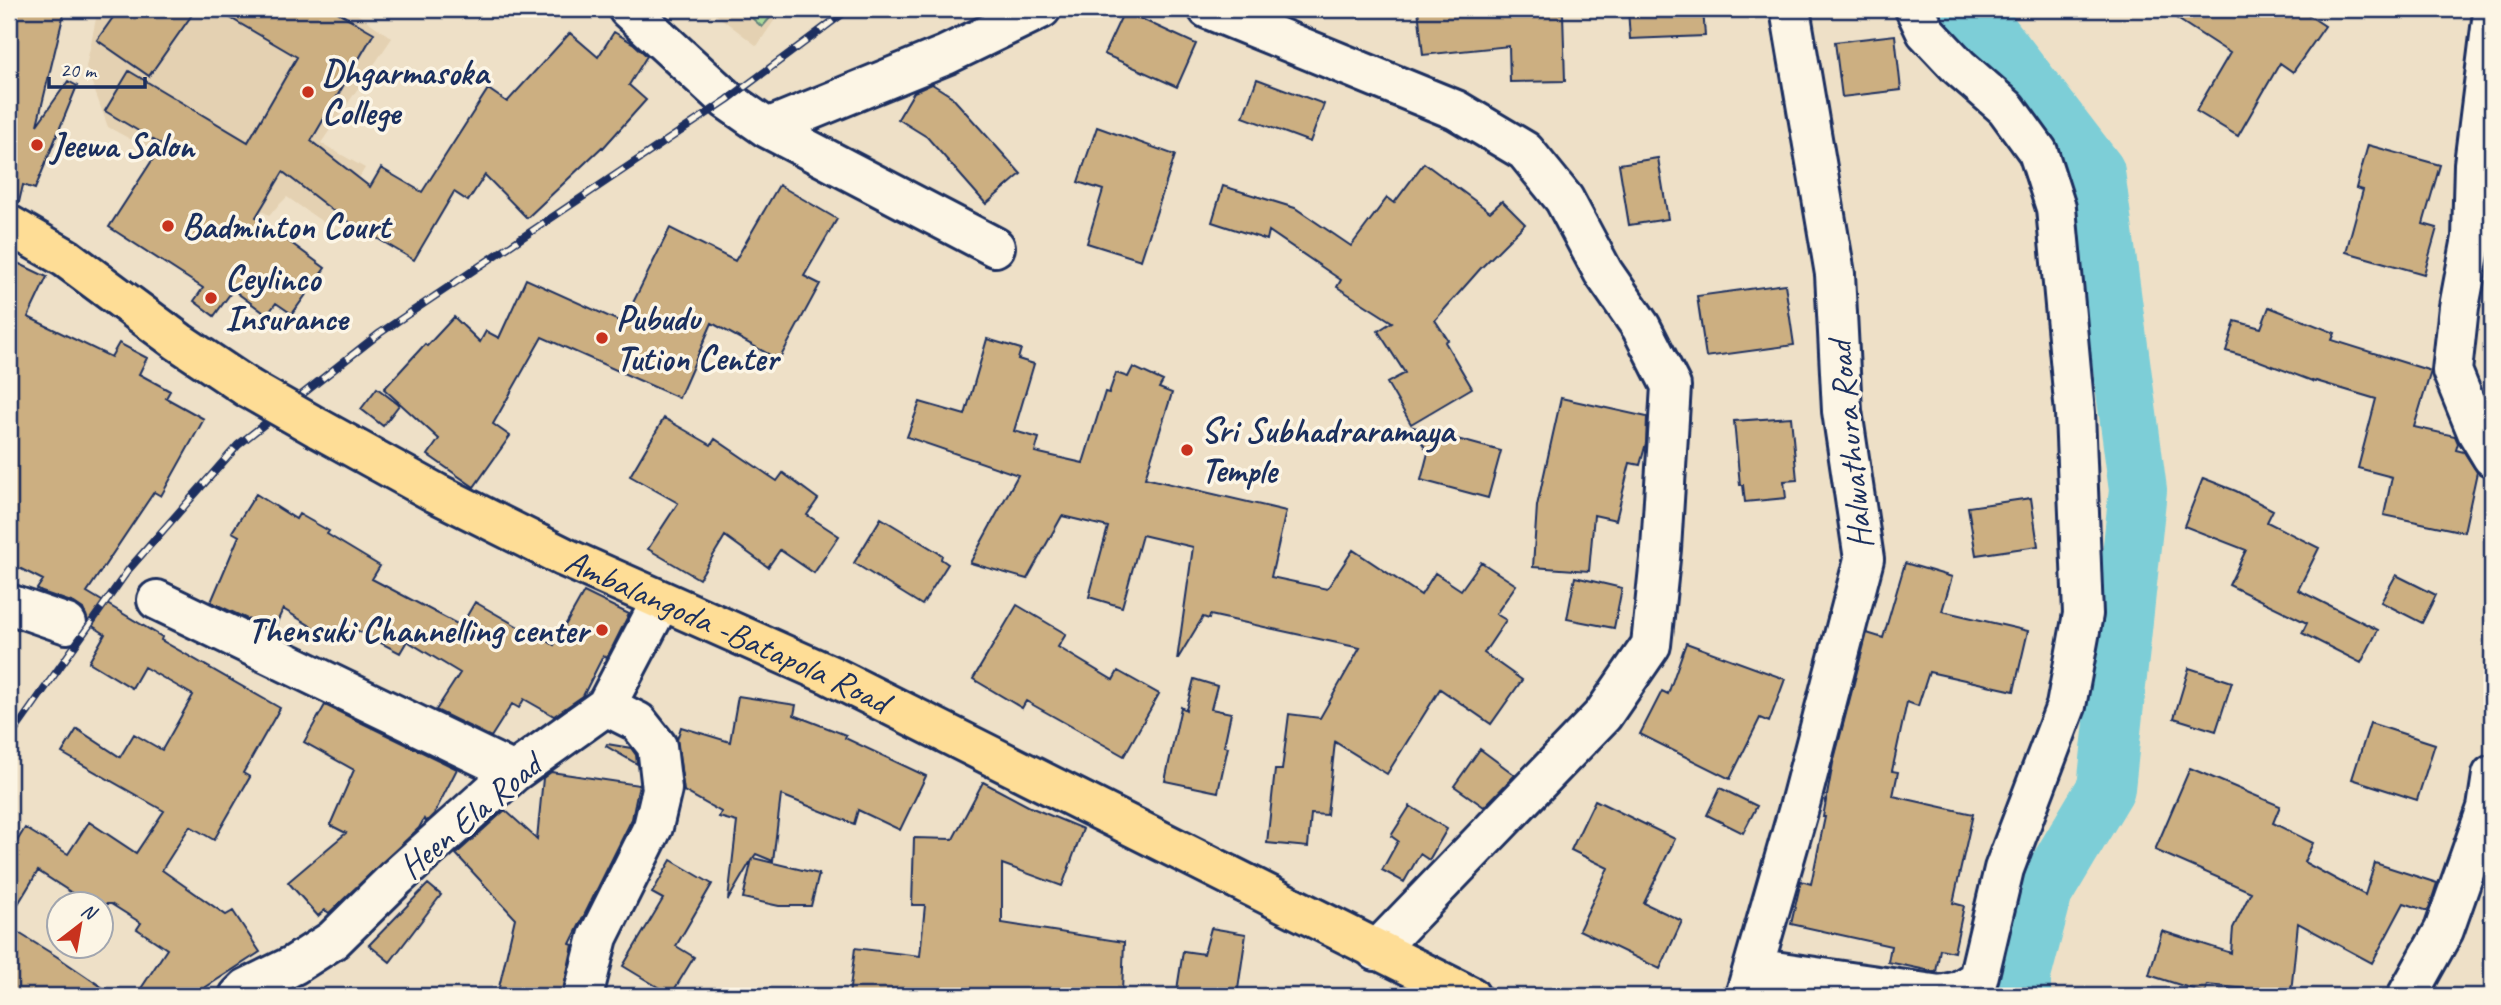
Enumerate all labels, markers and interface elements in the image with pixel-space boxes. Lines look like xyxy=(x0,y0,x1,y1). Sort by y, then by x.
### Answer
scale bar xyxy=(49,46,145,90)
place label: Dhgarmasoka College xyxy=(322,50,492,135)
text: 20 m xyxy=(60,57,98,83)
marker: Dhgarmasoka College xyxy=(300,84,316,100)
place label: Jeewa Salon xyxy=(49,123,196,168)
marker: Jeewa Salon xyxy=(29,137,45,153)
place label: Badminton Court xyxy=(182,204,393,249)
marker: Badminton Court xyxy=(160,218,176,234)
place label: Ceylinco Insurance xyxy=(225,256,350,341)
marker: Ceylinco Insurance xyxy=(203,290,219,306)
place label: Pubudu Tution Center xyxy=(616,296,781,381)
marker: Pubudu Tution Center xyxy=(594,330,610,346)
street label: Halwathura Road xyxy=(1816,333,1883,551)
place label: Sri Subhadraramaya Temple xyxy=(1201,408,1458,493)
marker: Sri Subhadraramaya Temple xyxy=(1179,442,1195,458)
street label: Ambalangoda -Batapola Road xyxy=(558,538,902,726)
place label: Thensuki Channelling center xyxy=(247,608,591,653)
marker: Thensuki Channelling center xyxy=(594,622,610,638)
street label: Heen Ela Road xyxy=(389,740,555,889)
north arrow xyxy=(46,890,116,960)
text: N xyxy=(77,898,102,926)

